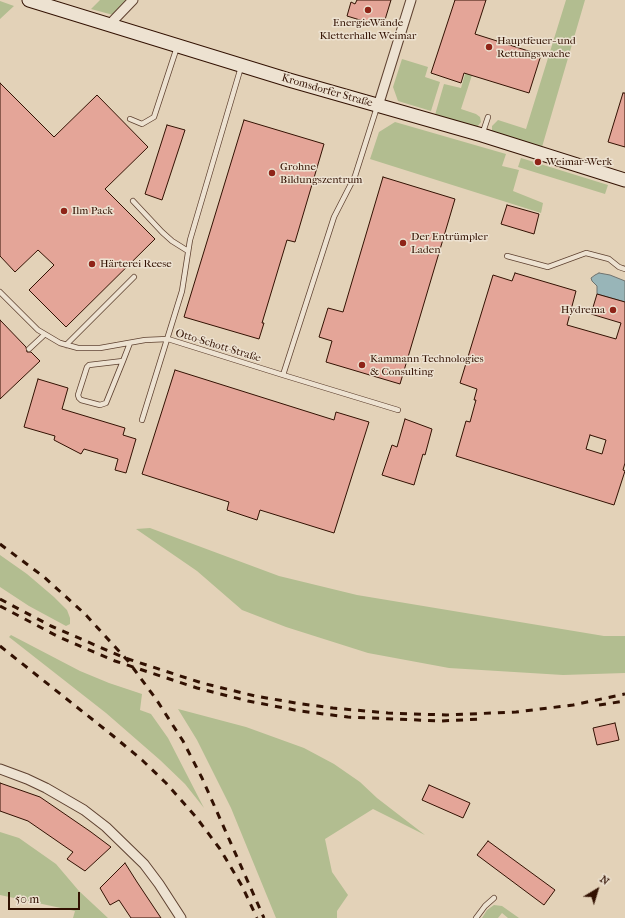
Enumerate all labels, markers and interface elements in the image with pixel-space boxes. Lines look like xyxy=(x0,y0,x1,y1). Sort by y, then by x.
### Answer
marker: EnergieWände Kletterhalle Weimar xyxy=(363,5,373,15)
place label: EnergieWände Kletterhalle Weimar xyxy=(319,16,417,42)
place label: Hauptfeuer- und Rettungswache xyxy=(497,34,576,60)
marker: Hauptfeuer- und Rettungswache xyxy=(484,42,494,52)
street label: Kromsdorfer Straße xyxy=(280,72,374,110)
place label: Weimar-Werk xyxy=(546,155,612,169)
marker: Weimar-Werk xyxy=(533,157,543,167)
place label: Grohne Bildungszentrum xyxy=(280,160,363,186)
marker: Grohne Bildungszentrum xyxy=(267,168,277,178)
place label: Ilm Pack xyxy=(72,204,113,218)
marker: Ilm Pack xyxy=(59,206,69,216)
place label: Der Entrümpler Laden xyxy=(411,230,488,256)
marker: Der Entrümpler Laden xyxy=(398,238,408,248)
place label: Härterei Reese xyxy=(100,257,172,271)
marker: Härterei Reese xyxy=(87,259,97,269)
place label: Hydrema xyxy=(561,303,605,317)
marker: Hydrema xyxy=(608,305,618,315)
street label: Otto-Schott-Straße xyxy=(174,327,262,365)
place label: Kammann Technologies & Consulting xyxy=(370,352,484,378)
marker: Kammann Technologies & Consulting xyxy=(357,360,367,370)
north arrow xyxy=(577,870,617,910)
text: N xyxy=(597,872,612,888)
scale bar xyxy=(10,884,82,910)
text: 50 m xyxy=(15,892,39,906)

